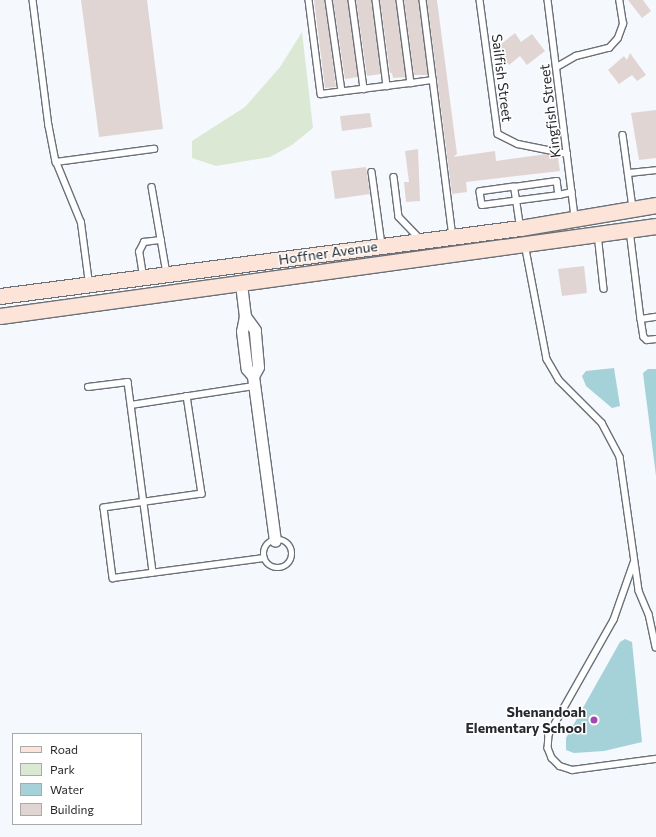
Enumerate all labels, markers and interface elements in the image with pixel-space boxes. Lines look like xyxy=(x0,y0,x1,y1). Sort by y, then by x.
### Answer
street label: Sailfish Street xyxy=(488,33,516,123)
street label: Kingfish Street xyxy=(536,63,564,159)
street label: Hoffner Avenue xyxy=(277,238,379,268)
place label: Shenandoah Elementary School xyxy=(466,704,586,736)
marker: Shenandoah Elementary School xyxy=(589,715,599,725)
legend xyxy=(12,733,142,825)
text: Road xyxy=(50,742,78,756)
text: Park xyxy=(50,762,75,776)
text: Water xyxy=(50,782,84,796)
text: Building xyxy=(50,802,94,816)

